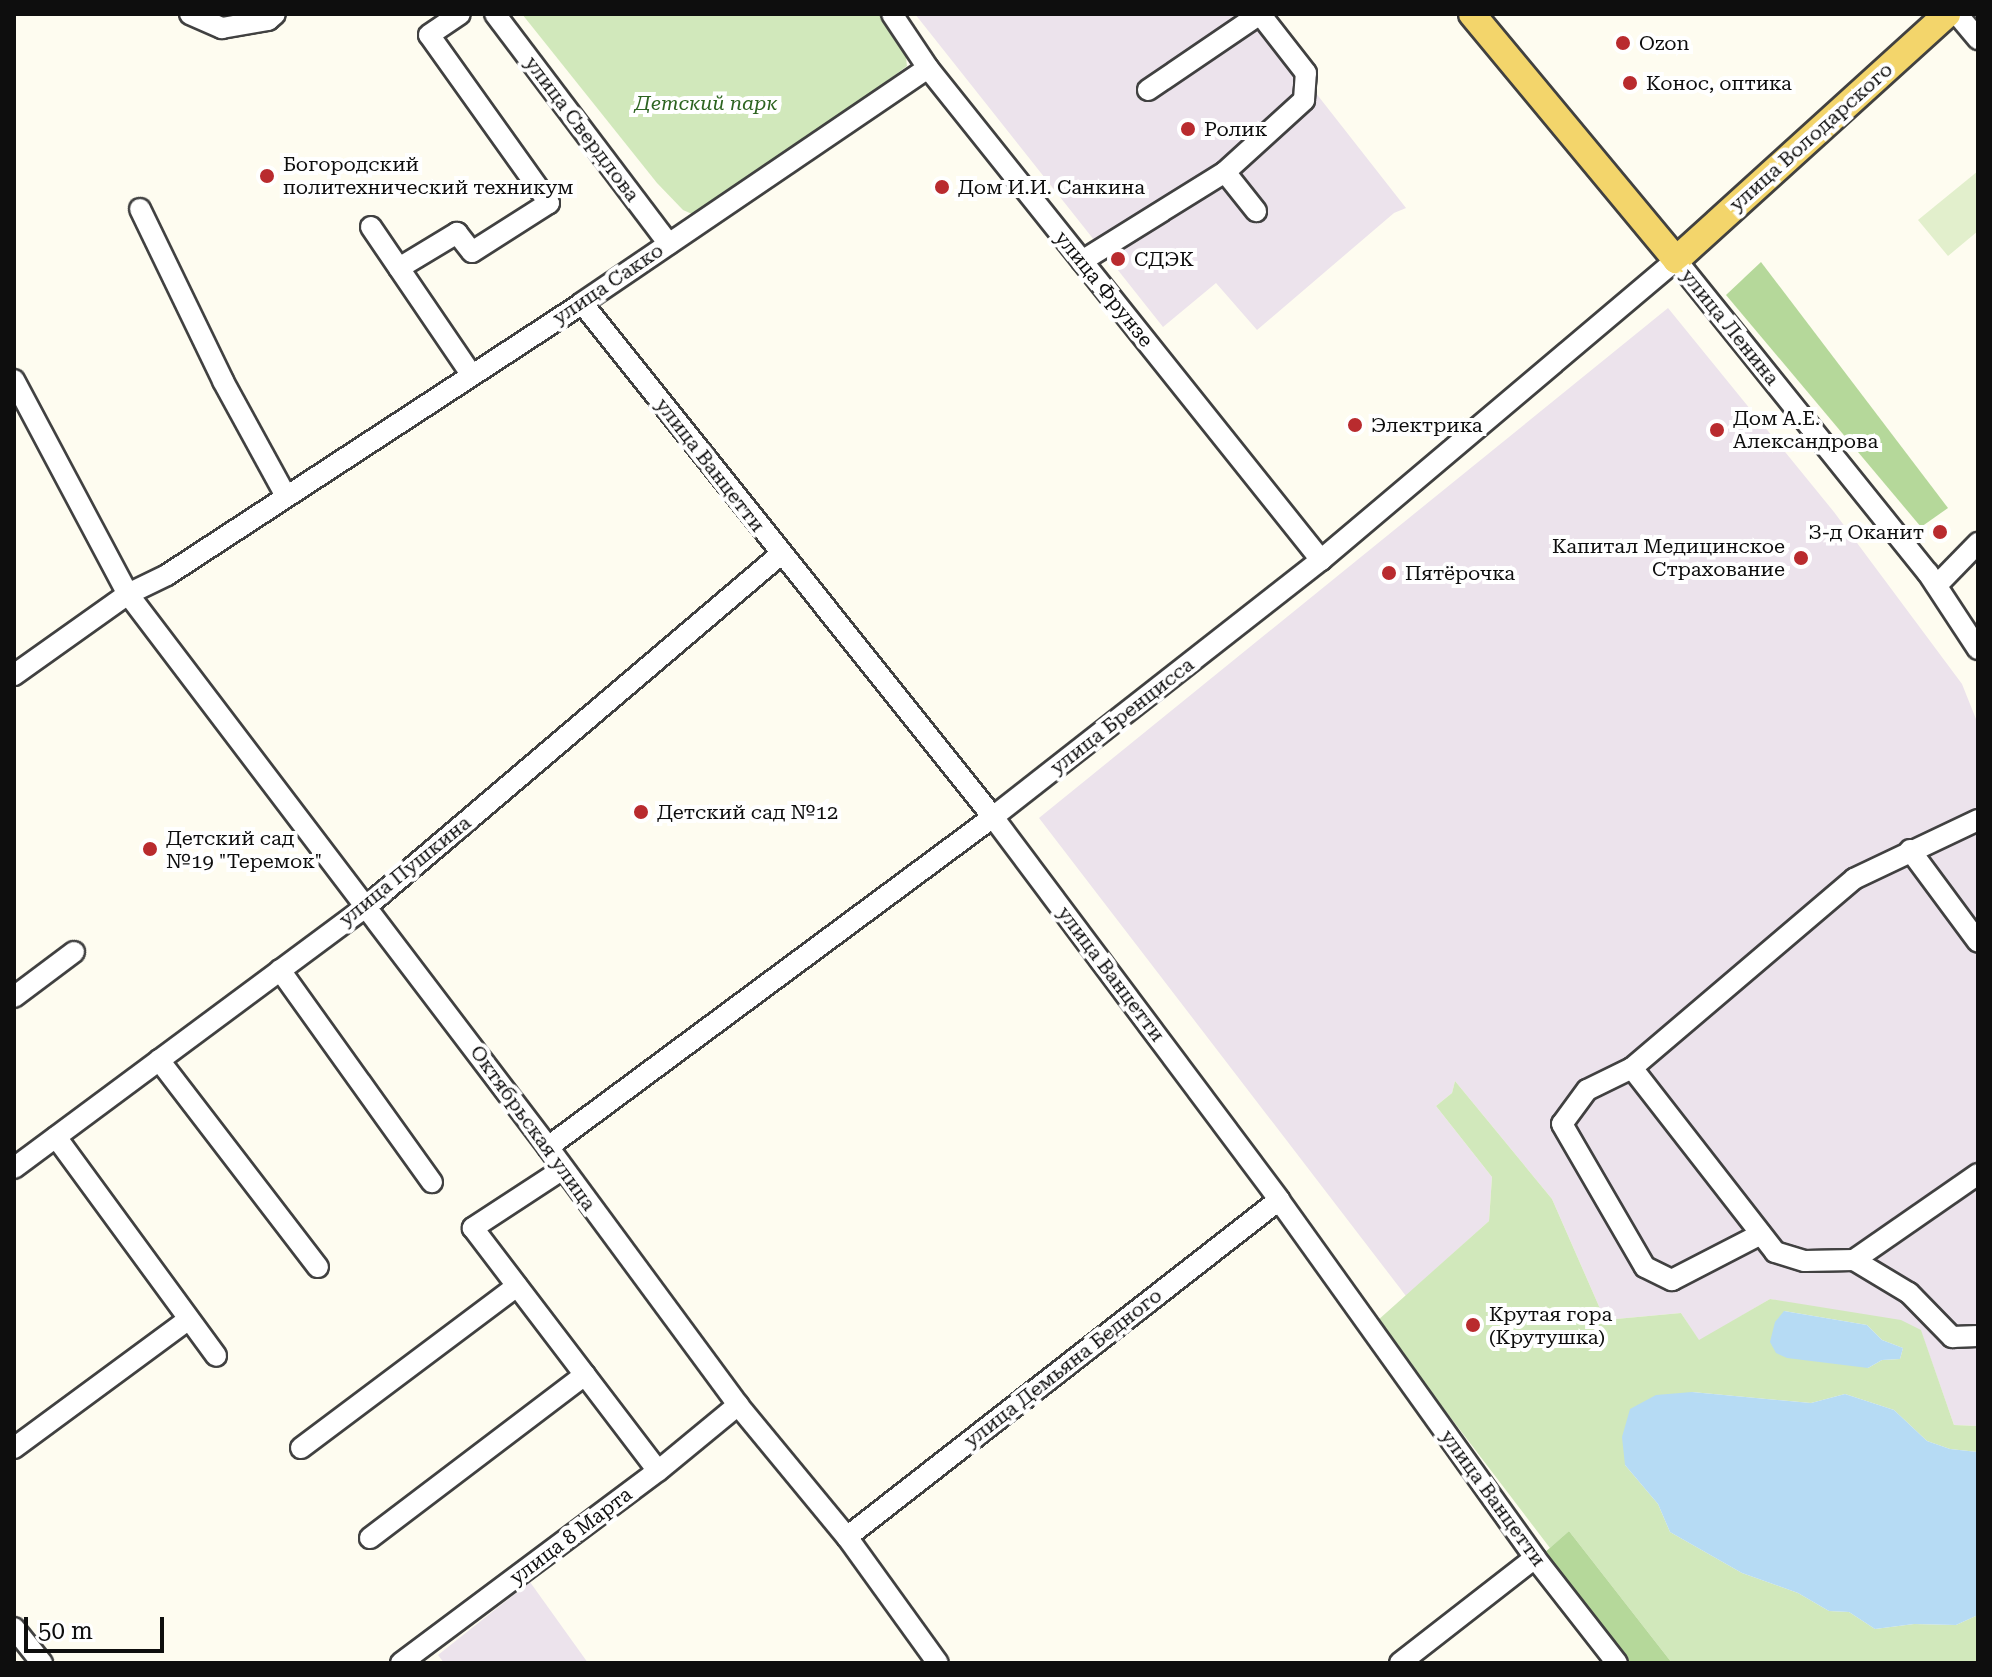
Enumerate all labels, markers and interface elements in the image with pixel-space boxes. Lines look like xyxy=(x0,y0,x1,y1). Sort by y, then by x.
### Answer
place label: Ozon xyxy=(1639,31,1689,55)
marker: Ozon xyxy=(1614,34,1632,52)
street label: улица Свердлова xyxy=(519,52,645,206)
street label: улица Володарского xyxy=(1725,58,1897,216)
place label: Конос, оптика xyxy=(1646,71,1792,95)
marker: Конос, оптика xyxy=(1621,74,1639,92)
park label: Детский парк xyxy=(635,91,777,115)
place label: Ролик xyxy=(1204,117,1267,141)
marker: Ролик xyxy=(1179,120,1197,138)
place label: Богородский политехнический техникум xyxy=(283,152,574,199)
marker: Богородский политехнический техникум xyxy=(258,167,276,185)
place label: Дом И.И. Санкина xyxy=(958,175,1145,199)
marker: Дом И.И. Санкина xyxy=(933,178,951,196)
street label: улица Фрунзе xyxy=(1050,226,1158,352)
street label: улица Сакко xyxy=(548,238,668,330)
place label: СДЭК xyxy=(1134,247,1194,271)
marker: СДЭК xyxy=(1109,250,1127,268)
street label: улица Ленина xyxy=(1676,264,1784,390)
street label: улица Ванцетти xyxy=(650,393,770,537)
place label: Дом А.Е. Александрова xyxy=(1733,406,1878,453)
place label: Электрика xyxy=(1371,413,1482,437)
marker: Электрика xyxy=(1346,416,1364,434)
marker: Дом А.Е. Александрова xyxy=(1708,421,1726,439)
place label: З-д Оканит xyxy=(1808,520,1924,544)
marker: З-д Оканит xyxy=(1931,523,1949,541)
place label: Капитал Медицинское Страхование xyxy=(1552,534,1785,581)
marker: Капитал Медицинское Страхование xyxy=(1792,549,1810,567)
place label: Пятёрочка xyxy=(1405,561,1515,585)
marker: Пятёрочка xyxy=(1380,564,1398,582)
street label: улица Бренцисса xyxy=(1045,653,1199,779)
place label: Детский сад №12 xyxy=(657,800,838,824)
marker: Детский сад №12 xyxy=(632,803,650,821)
street label: улица Пушкина xyxy=(334,811,476,931)
place label: Детский сад №19 "Теремок" xyxy=(166,826,322,873)
marker: Детский сад №19 "Теремок" xyxy=(141,840,159,858)
street label: улица Ванцетти xyxy=(1052,902,1170,1046)
street label: Октябрьская улица xyxy=(465,1041,601,1215)
street label: улица Демьяна Бедного xyxy=(959,1283,1167,1453)
place label: Крутая гора (Крутушка) xyxy=(1489,1302,1612,1349)
marker: Крутая гора (Крутушка) xyxy=(1464,1316,1482,1334)
street label: улица Ванцетти xyxy=(1435,1425,1551,1571)
street label: улица 8 Марта xyxy=(505,1482,637,1590)
scale bar xyxy=(28,1601,168,1651)
text: 50 m xyxy=(38,1617,93,1645)

